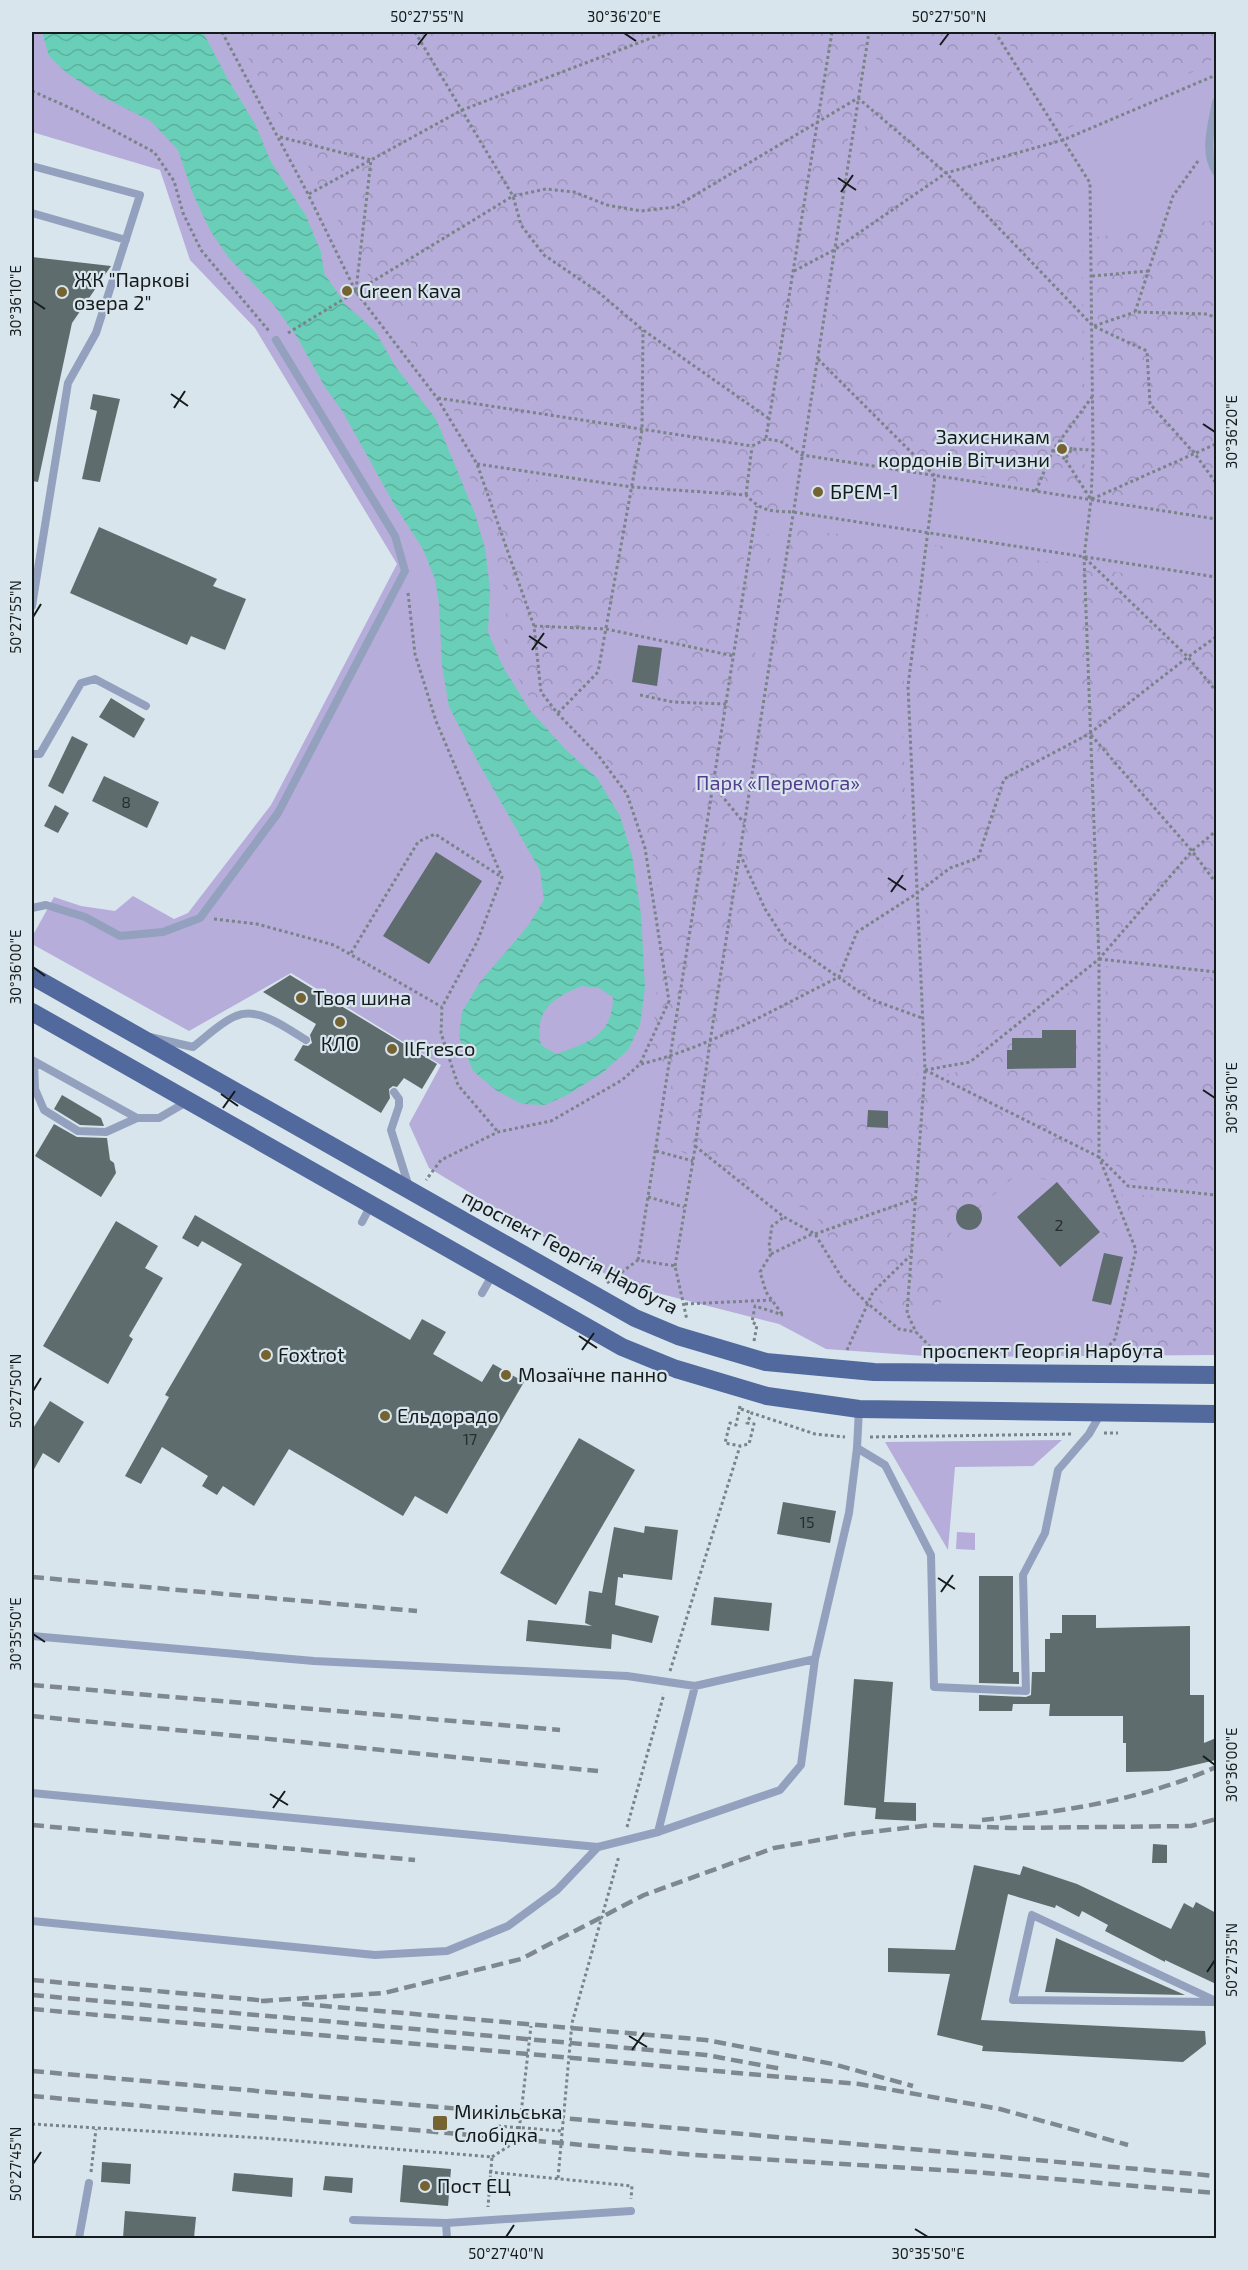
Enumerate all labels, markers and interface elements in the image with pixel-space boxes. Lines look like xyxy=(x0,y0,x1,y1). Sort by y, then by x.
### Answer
text: 50°27'55"N xyxy=(390,7,464,25)
text: 30°36'20"E xyxy=(587,7,661,25)
text: 50°27'50"N xyxy=(912,7,986,25)
text: 30°36'10"E xyxy=(6,265,24,337)
place label: ЖК "Паркові озера 2" xyxy=(74,267,190,314)
place label: Green Kava xyxy=(359,278,461,302)
marker: Green Kava xyxy=(340,284,354,298)
marker: ЖК "Паркові озера 2" xyxy=(55,285,69,299)
text: 30°36'20"E xyxy=(1222,395,1240,469)
place label: Захисникам кордонів Вітчизни xyxy=(878,424,1050,471)
marker: Захисникам кордонів Вітчизни xyxy=(1055,442,1069,456)
place label: БРЕМ-1 xyxy=(830,479,899,503)
marker: БРЕМ-1 xyxy=(811,485,825,499)
text: 50°27'55"N xyxy=(6,580,24,654)
park label: Парк «Перемога» xyxy=(696,770,860,794)
house number: 8 xyxy=(121,792,131,811)
text: 30°36'00"E xyxy=(6,930,24,1004)
place label: Твоя шина xyxy=(313,985,411,1009)
marker: Твоя шина xyxy=(294,991,308,1005)
marker: КЛО xyxy=(333,1015,347,1029)
place label: КЛО xyxy=(321,1031,359,1055)
place label: IlFresco xyxy=(404,1036,475,1060)
marker: IlFresco xyxy=(385,1042,399,1056)
text: 30°36'10"E xyxy=(1222,1062,1240,1134)
street label: проспект Георгія Нарбута xyxy=(458,1184,683,1319)
house number: 2 xyxy=(1055,1215,1064,1234)
street label: проспект Георгія Нарбута xyxy=(922,1338,1164,1363)
place label: Foxtrot xyxy=(278,1342,345,1366)
marker: Foxtrot xyxy=(259,1348,273,1362)
text: 50°27'50"N xyxy=(6,1354,24,1428)
place label: Мозаїчне панно xyxy=(518,1362,668,1386)
marker: Мозаїчне панно xyxy=(499,1368,513,1382)
place label: Ельдорадо xyxy=(397,1403,499,1427)
marker: Ельдорадо xyxy=(378,1409,392,1423)
house number: 17 xyxy=(463,1429,477,1448)
house number: 15 xyxy=(800,1512,814,1531)
text: 30°35'50"E xyxy=(6,1597,24,1671)
text: 30°36'00"E xyxy=(1222,1728,1240,1802)
text: 50°27'35"N xyxy=(1222,1923,1240,1997)
place label: Микільська Слобідка xyxy=(454,2099,563,2146)
marker: Микільська Слобідка xyxy=(431,2114,449,2132)
text: 50°27'45"N xyxy=(6,2127,24,2201)
place label: Пост ЕЦ xyxy=(437,2173,511,2197)
marker: Пост ЕЦ xyxy=(418,2179,432,2193)
text: 50°27'40"N xyxy=(468,2244,544,2262)
text: 30°35'50"E xyxy=(891,2244,965,2262)

